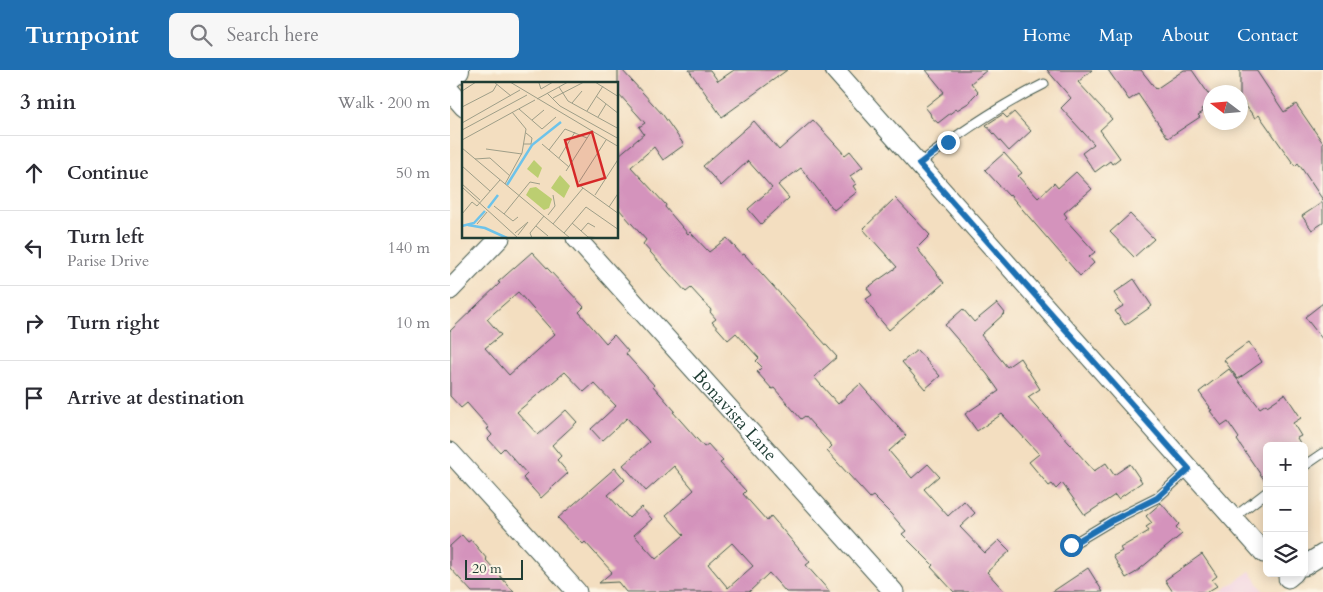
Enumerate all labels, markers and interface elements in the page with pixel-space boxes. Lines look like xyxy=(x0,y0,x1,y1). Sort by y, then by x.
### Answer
search box xyxy=(169,13,519,58)
text: Turnpoint xyxy=(25,19,139,52)
icon: search xyxy=(187,21,215,49)
text: Search here xyxy=(227,22,319,48)
text: Home xyxy=(1023,23,1071,48)
text: Map xyxy=(1099,23,1133,48)
text: About xyxy=(1161,23,1209,48)
text: Contact xyxy=(1237,23,1298,48)
inset map xyxy=(462,82,619,239)
north arrow xyxy=(1203,85,1248,130)
text: 3 min xyxy=(20,88,76,117)
text: Walk · 200 m xyxy=(338,92,430,114)
route end xyxy=(937,131,960,154)
icon: ahead xyxy=(20,159,48,187)
text: Continue xyxy=(67,160,149,186)
text: 50 m xyxy=(396,162,430,184)
text: Turn left xyxy=(67,224,144,250)
icon: left xyxy=(20,234,48,262)
text: 140 m xyxy=(388,237,430,259)
text: Parise Drive xyxy=(67,250,149,272)
icon: right xyxy=(20,309,48,337)
text: Turn right xyxy=(67,310,159,336)
text: 10 m xyxy=(396,312,430,334)
street label: Bonavista Lane xyxy=(687,364,783,467)
icon: arrive xyxy=(20,384,48,412)
text: Arrive at destination xyxy=(67,385,244,411)
map controls xyxy=(1263,442,1308,577)
button: + xyxy=(1263,442,1308,487)
button: − xyxy=(1263,487,1308,532)
button: layers xyxy=(1263,532,1308,577)
route start xyxy=(1060,534,1083,557)
scale bar xyxy=(465,557,522,580)
text: 20 m xyxy=(472,559,502,578)

